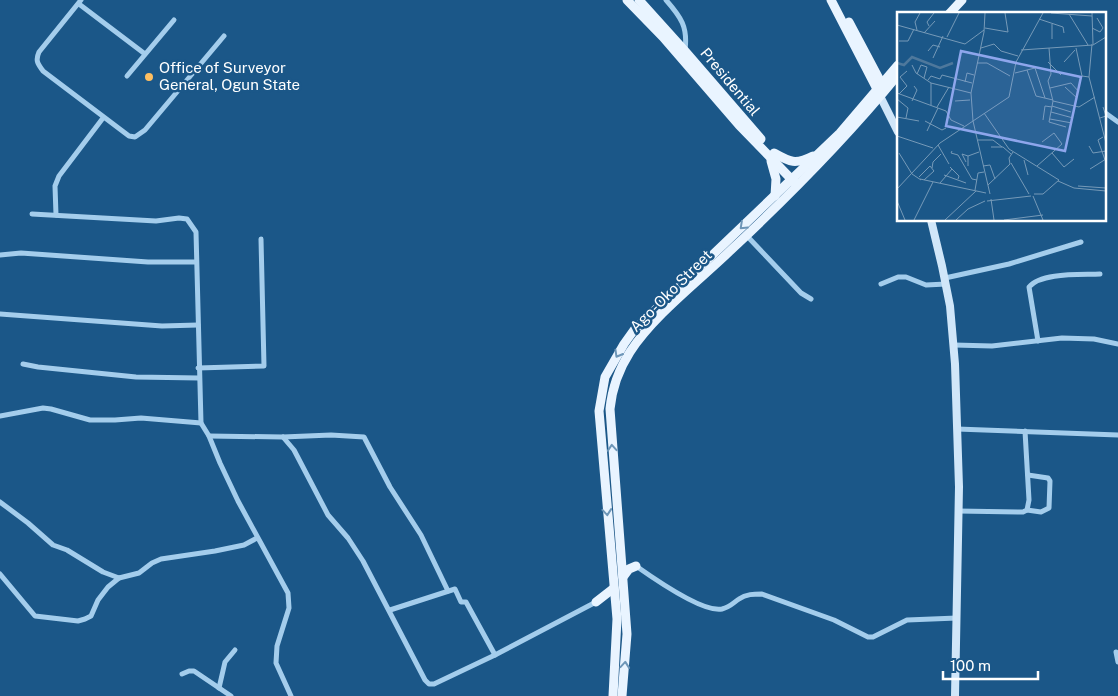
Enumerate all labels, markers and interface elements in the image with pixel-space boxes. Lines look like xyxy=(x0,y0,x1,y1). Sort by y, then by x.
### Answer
inset map xyxy=(897,12,1106,221)
street label: Presidential xyxy=(697,44,764,119)
place label: Office of Surveyor General, Ogun State xyxy=(159,59,300,93)
marker: Office of Surveyor General, Ogun State xyxy=(143,71,155,83)
one-way arrow xyxy=(740,220,749,229)
street label: Ago-Oko Street xyxy=(626,246,715,335)
one-way arrow xyxy=(614,349,624,358)
one-way arrow xyxy=(607,444,618,452)
one-way arrow xyxy=(601,509,612,517)
scale bar xyxy=(943,648,1038,680)
text: 100 m xyxy=(950,657,991,674)
one-way arrow xyxy=(619,661,630,669)

